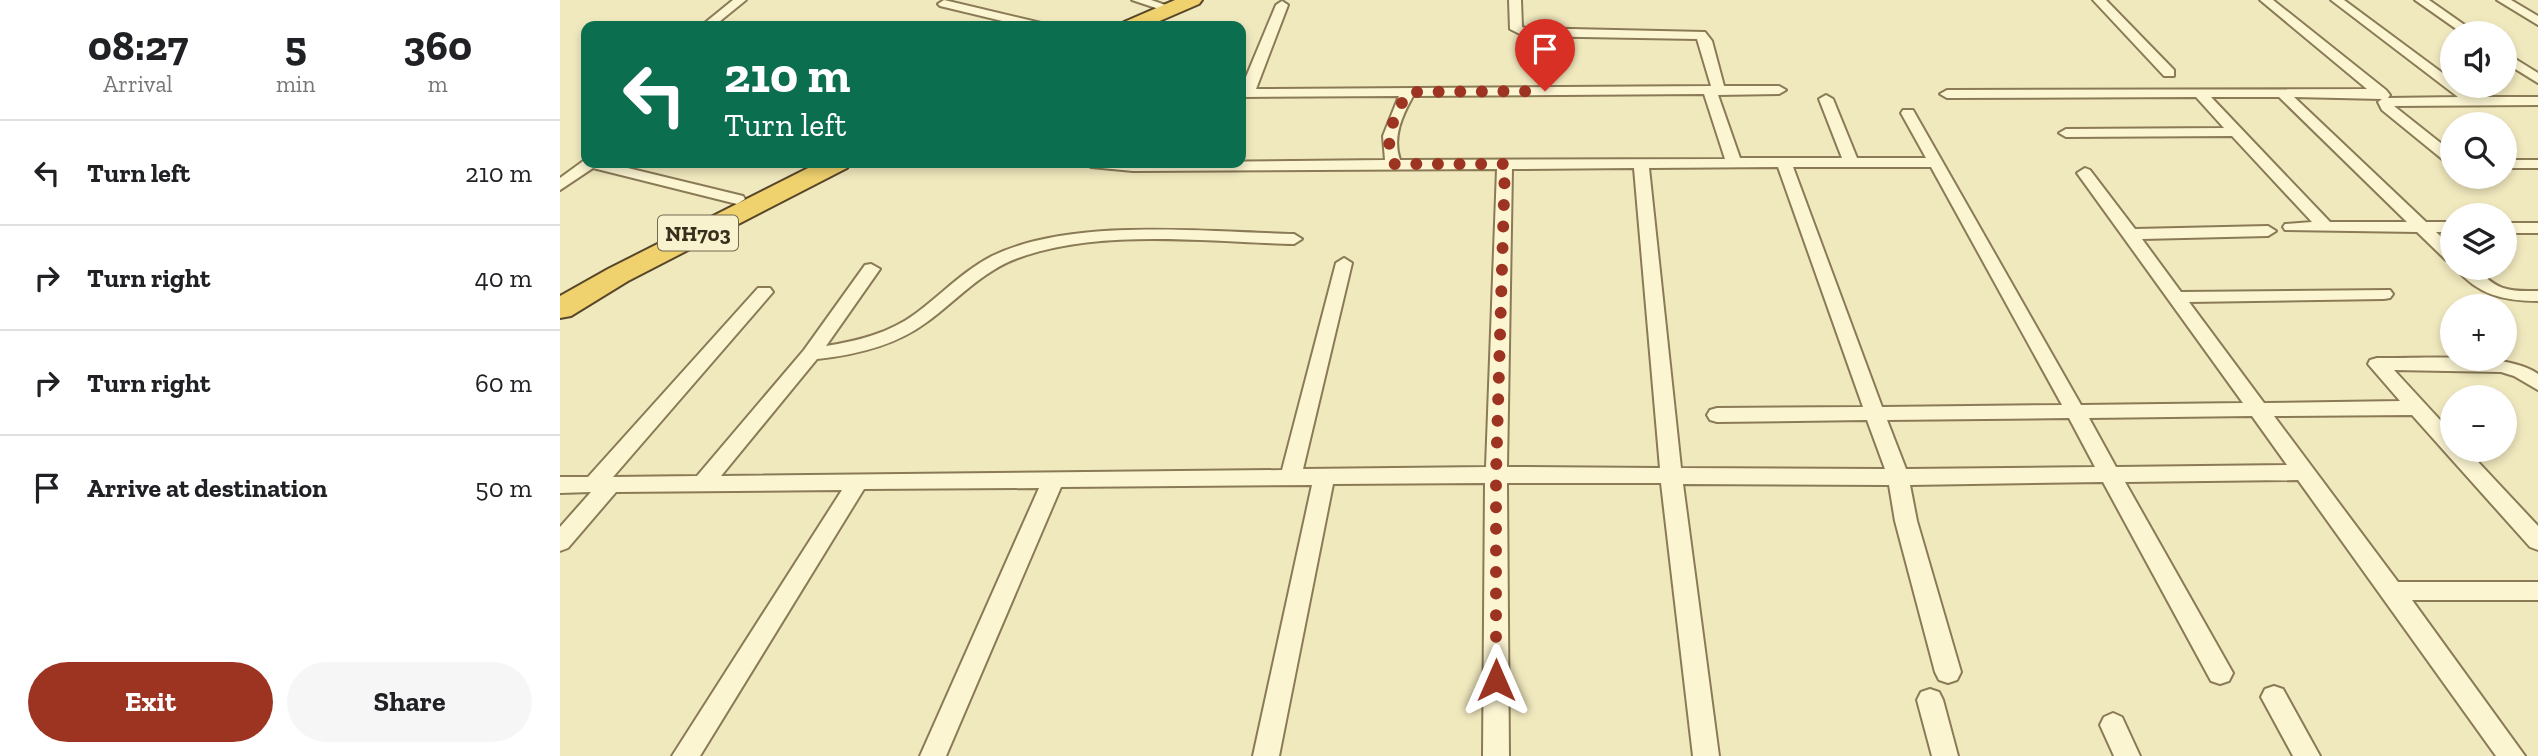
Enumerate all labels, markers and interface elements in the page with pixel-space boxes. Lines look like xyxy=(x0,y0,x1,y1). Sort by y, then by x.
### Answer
pin xyxy=(1515,19,1575,91)
text: 08:27 xyxy=(88,20,188,71)
text: 5 xyxy=(285,20,307,71)
text: 360 xyxy=(403,20,472,71)
map controls xyxy=(2440,21,2517,462)
button: sound xyxy=(2440,21,2517,98)
icon: arrive xyxy=(1526,30,1564,68)
text: 210 m xyxy=(724,46,850,105)
icon: left xyxy=(609,49,700,140)
text: Arrival xyxy=(103,70,173,98)
text: min xyxy=(276,70,315,98)
text: m xyxy=(428,70,448,98)
text: Turn left xyxy=(724,106,846,144)
button: search xyxy=(2440,112,2517,189)
icon: left xyxy=(28,154,66,192)
text: Turn left xyxy=(87,157,190,189)
text: 210 m xyxy=(465,157,532,189)
button: layers xyxy=(2440,203,2517,280)
road number: NH703 xyxy=(658,216,738,250)
icon: right xyxy=(28,259,66,297)
text: Turn right xyxy=(87,262,210,294)
text: 40 m xyxy=(475,262,532,294)
button: + xyxy=(2440,294,2517,371)
icon: right xyxy=(28,364,66,402)
text: Turn right xyxy=(87,367,210,399)
text: 60 m xyxy=(475,367,532,399)
button: − xyxy=(2440,385,2517,462)
icon: arrive xyxy=(28,469,66,507)
text: Arrive at destination xyxy=(87,472,327,504)
text: 50 m xyxy=(475,472,532,504)
position arrow xyxy=(1459,643,1533,717)
button: Exit xyxy=(28,662,273,742)
button: Share xyxy=(287,662,532,742)

